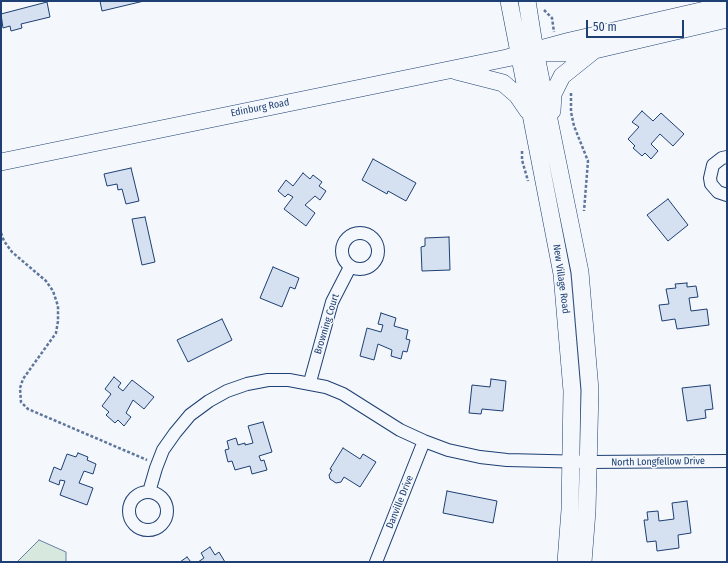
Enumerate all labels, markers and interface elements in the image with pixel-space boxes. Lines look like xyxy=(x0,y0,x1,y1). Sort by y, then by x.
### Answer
scale bar xyxy=(588,12,686,38)
text: 50 m xyxy=(593,20,617,34)
street label: Edinburg Road xyxy=(230,96,290,120)
street label: New Village Road xyxy=(550,243,572,315)
street label: Browning Court xyxy=(312,292,342,356)
street label: North Longfellow Drive xyxy=(611,455,705,469)
street label: Danville Drive xyxy=(384,474,416,530)

